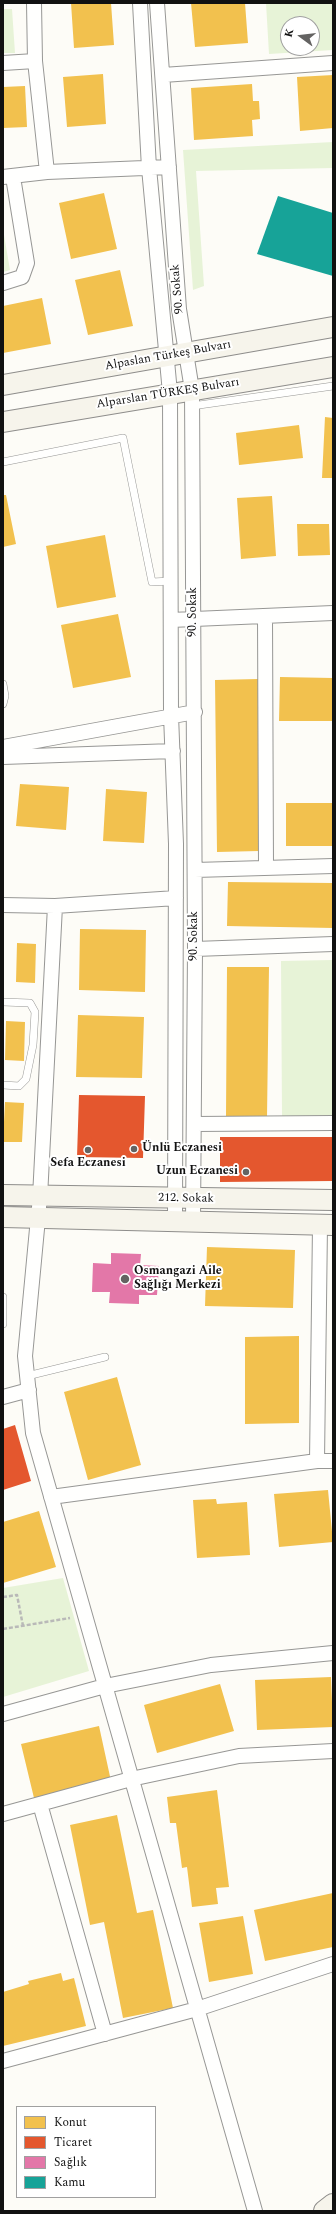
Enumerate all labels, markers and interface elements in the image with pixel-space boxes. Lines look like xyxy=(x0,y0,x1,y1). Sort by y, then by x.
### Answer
north arrow xyxy=(280,16,320,56)
text: K xyxy=(280,27,298,39)
street label: 90. Sokak xyxy=(169,263,187,315)
street label: Alpaslan Türkeş Bulvarı xyxy=(104,338,232,374)
street label: Alparslan TÜRKEŞ Bulvarı xyxy=(96,376,240,412)
street label: 90. Sokak xyxy=(187,587,201,637)
street label: 90. Sokak xyxy=(188,911,202,961)
place label: Ünlü Eczanesi xyxy=(142,1142,222,1156)
marker: Ünlü Eczanesi xyxy=(129,1144,139,1154)
marker: Sefa Eczanesi xyxy=(83,1145,93,1155)
place label: Sefa Eczanesi xyxy=(50,1157,126,1171)
place label: Uzun Eczanesi xyxy=(156,1165,238,1179)
marker: Uzun Eczanesi xyxy=(241,1167,251,1177)
street label: 212. Sokak xyxy=(158,1191,214,1207)
place label: Osmangazi Aile Sağlığı Merkezi xyxy=(134,1265,222,1293)
marker: Osmangazi Aile Sağlığı Merkezi xyxy=(119,1273,131,1285)
legend xyxy=(16,2106,156,2198)
text: Konut xyxy=(54,2113,87,2132)
text: Ticaret xyxy=(54,2133,92,2152)
text: Sağlık xyxy=(54,2153,87,2172)
text: Kamu xyxy=(54,2173,85,2192)

